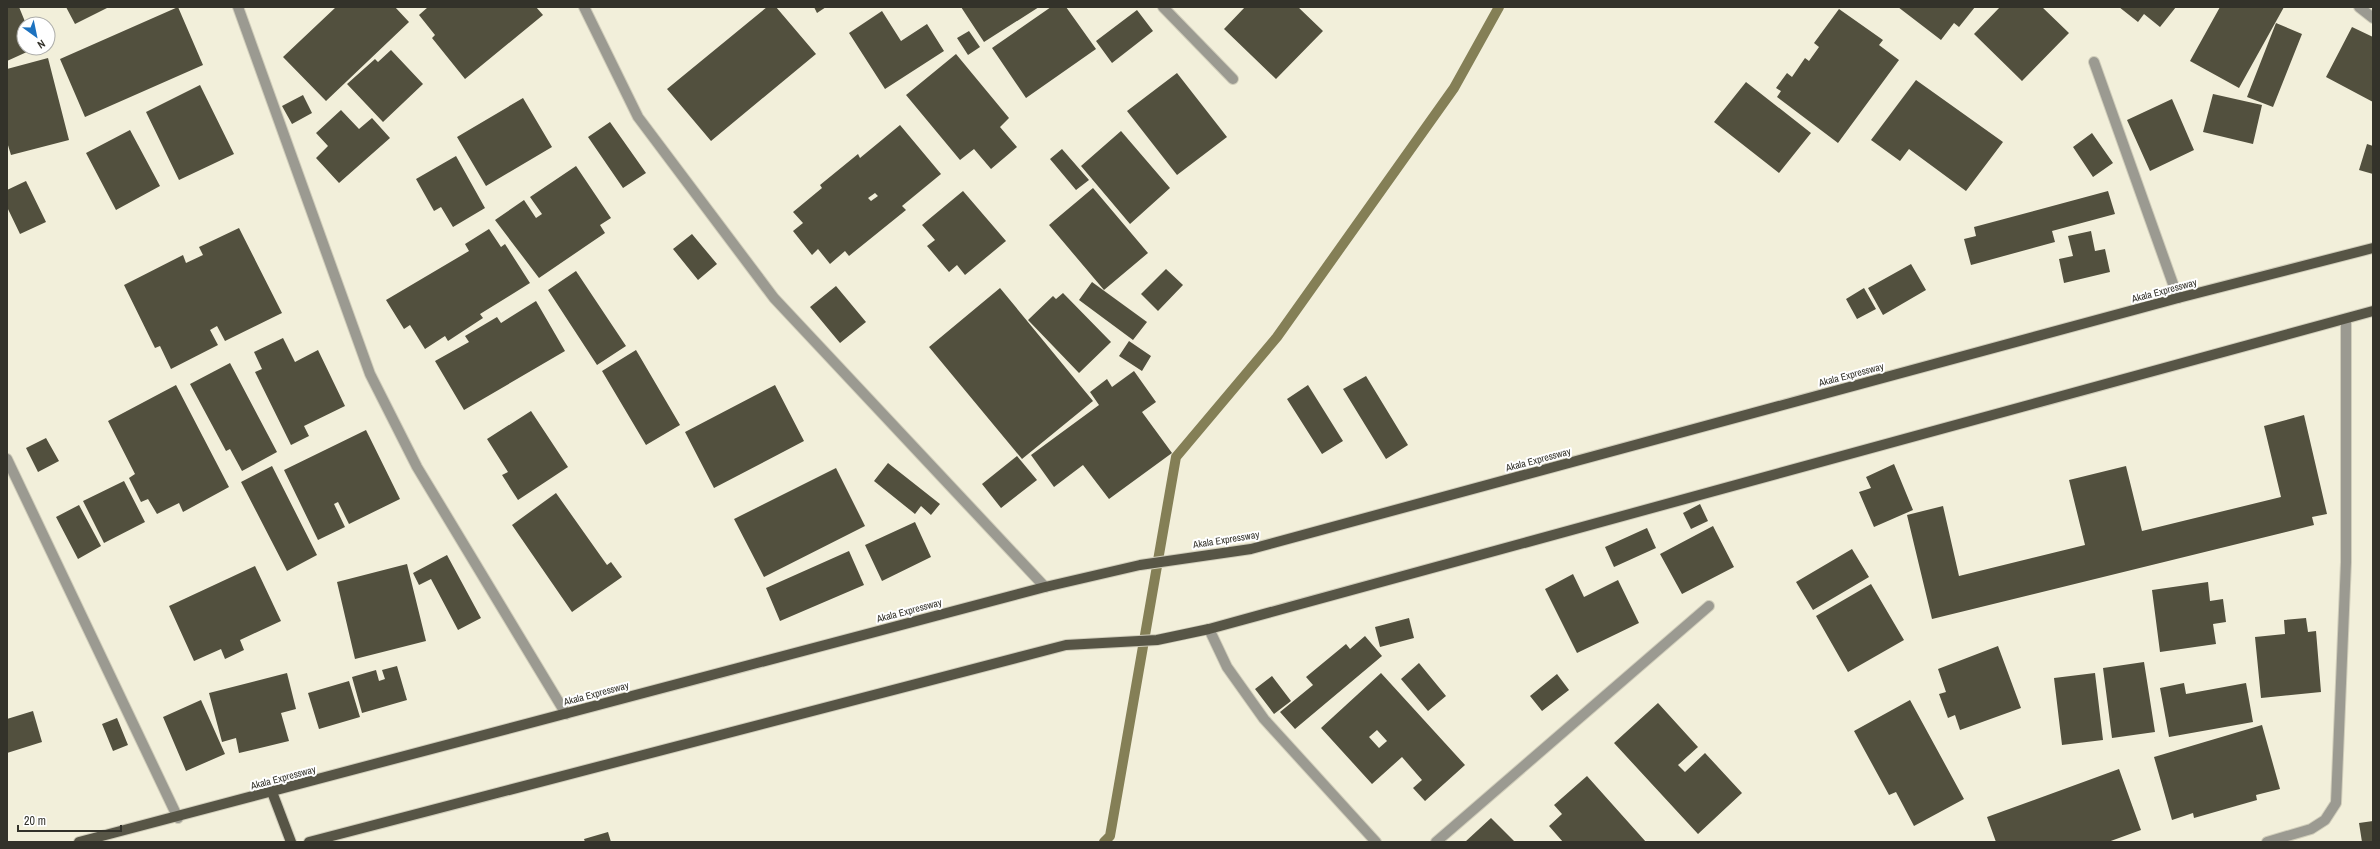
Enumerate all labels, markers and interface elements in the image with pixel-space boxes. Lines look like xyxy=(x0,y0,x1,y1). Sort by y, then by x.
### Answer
north arrow xyxy=(16,16,56,56)
text: N xyxy=(35,37,48,52)
street label: Akala Expressway xyxy=(2129,275,2199,306)
street label: Akala Expressway xyxy=(1816,359,1886,390)
street label: Akala Expressway xyxy=(1503,444,1573,475)
street label: Akala Expressway xyxy=(1191,528,1261,551)
street label: Akala Expressway xyxy=(874,595,944,626)
street label: Akala Expressway xyxy=(561,678,631,709)
street label: Akala Expressway xyxy=(248,762,318,793)
scale bar xyxy=(18,807,121,833)
text: 20 m xyxy=(24,813,46,829)

